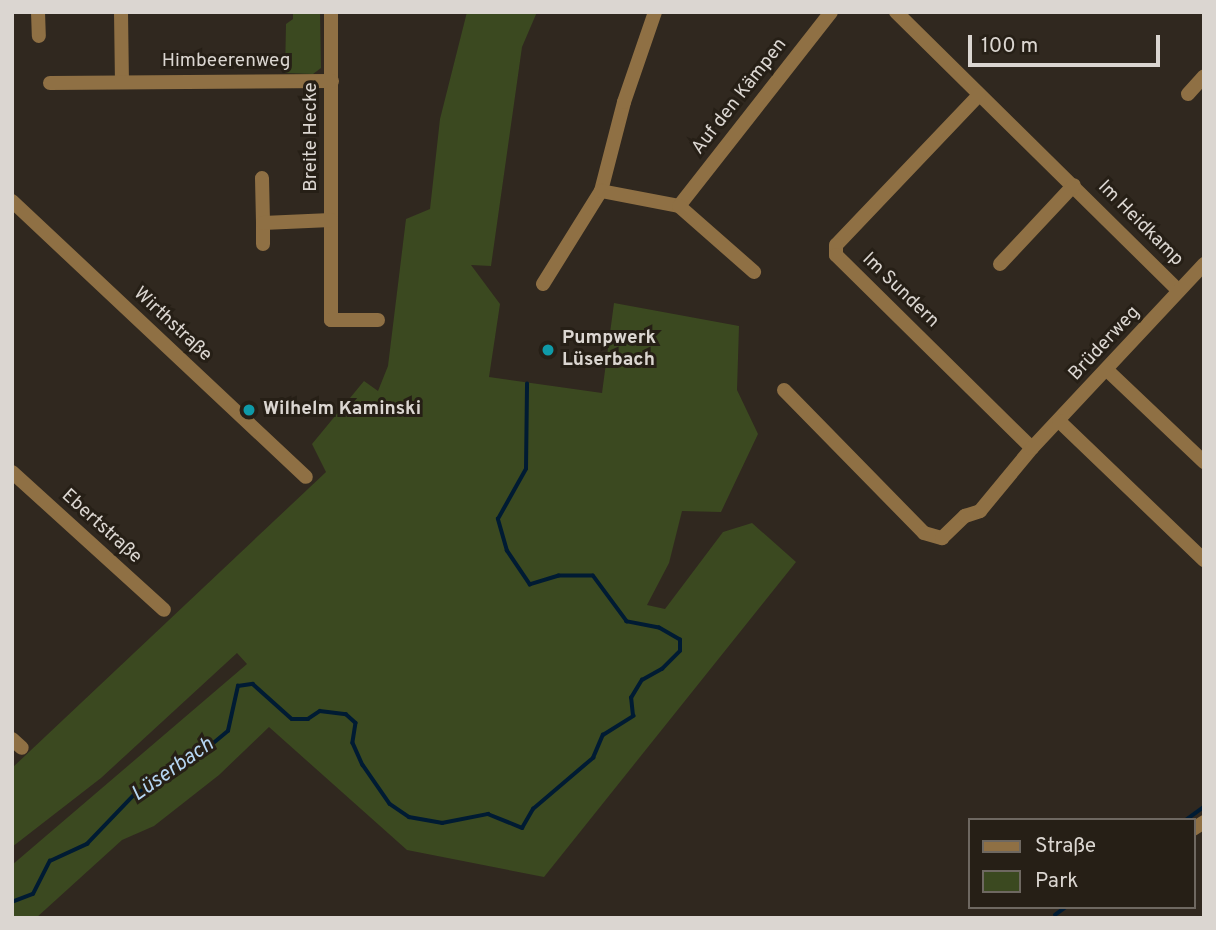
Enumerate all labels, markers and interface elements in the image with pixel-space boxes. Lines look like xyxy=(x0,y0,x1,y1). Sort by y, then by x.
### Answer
scale bar xyxy=(971,21,1164,65)
text: 100 m xyxy=(981,33,1038,60)
street label: Auf den Kämpen xyxy=(688,34,792,160)
street label: Himbeerenweg xyxy=(162,51,290,73)
street label: Breite Hecke xyxy=(301,82,323,192)
street label: Im Heidkamp xyxy=(1092,176,1188,272)
street label: Im Sundern xyxy=(857,249,943,333)
street label: Wirthstraße xyxy=(128,283,216,367)
street label: Brüderweg xyxy=(1065,302,1145,386)
place label: Pumpwerk Lüserbach xyxy=(562,328,656,372)
marker: Pumpwerk Lüserbach xyxy=(540,342,556,358)
place label: Wilhelm Kaminski xyxy=(263,399,421,421)
marker: Wilhelm Kaminski xyxy=(241,402,257,418)
street label: Ebertstraße xyxy=(56,485,146,569)
water label: Lüserbach xyxy=(127,733,219,807)
legend xyxy=(968,818,1195,909)
text: Straße xyxy=(1035,833,1096,860)
text: Park xyxy=(1035,868,1078,895)

